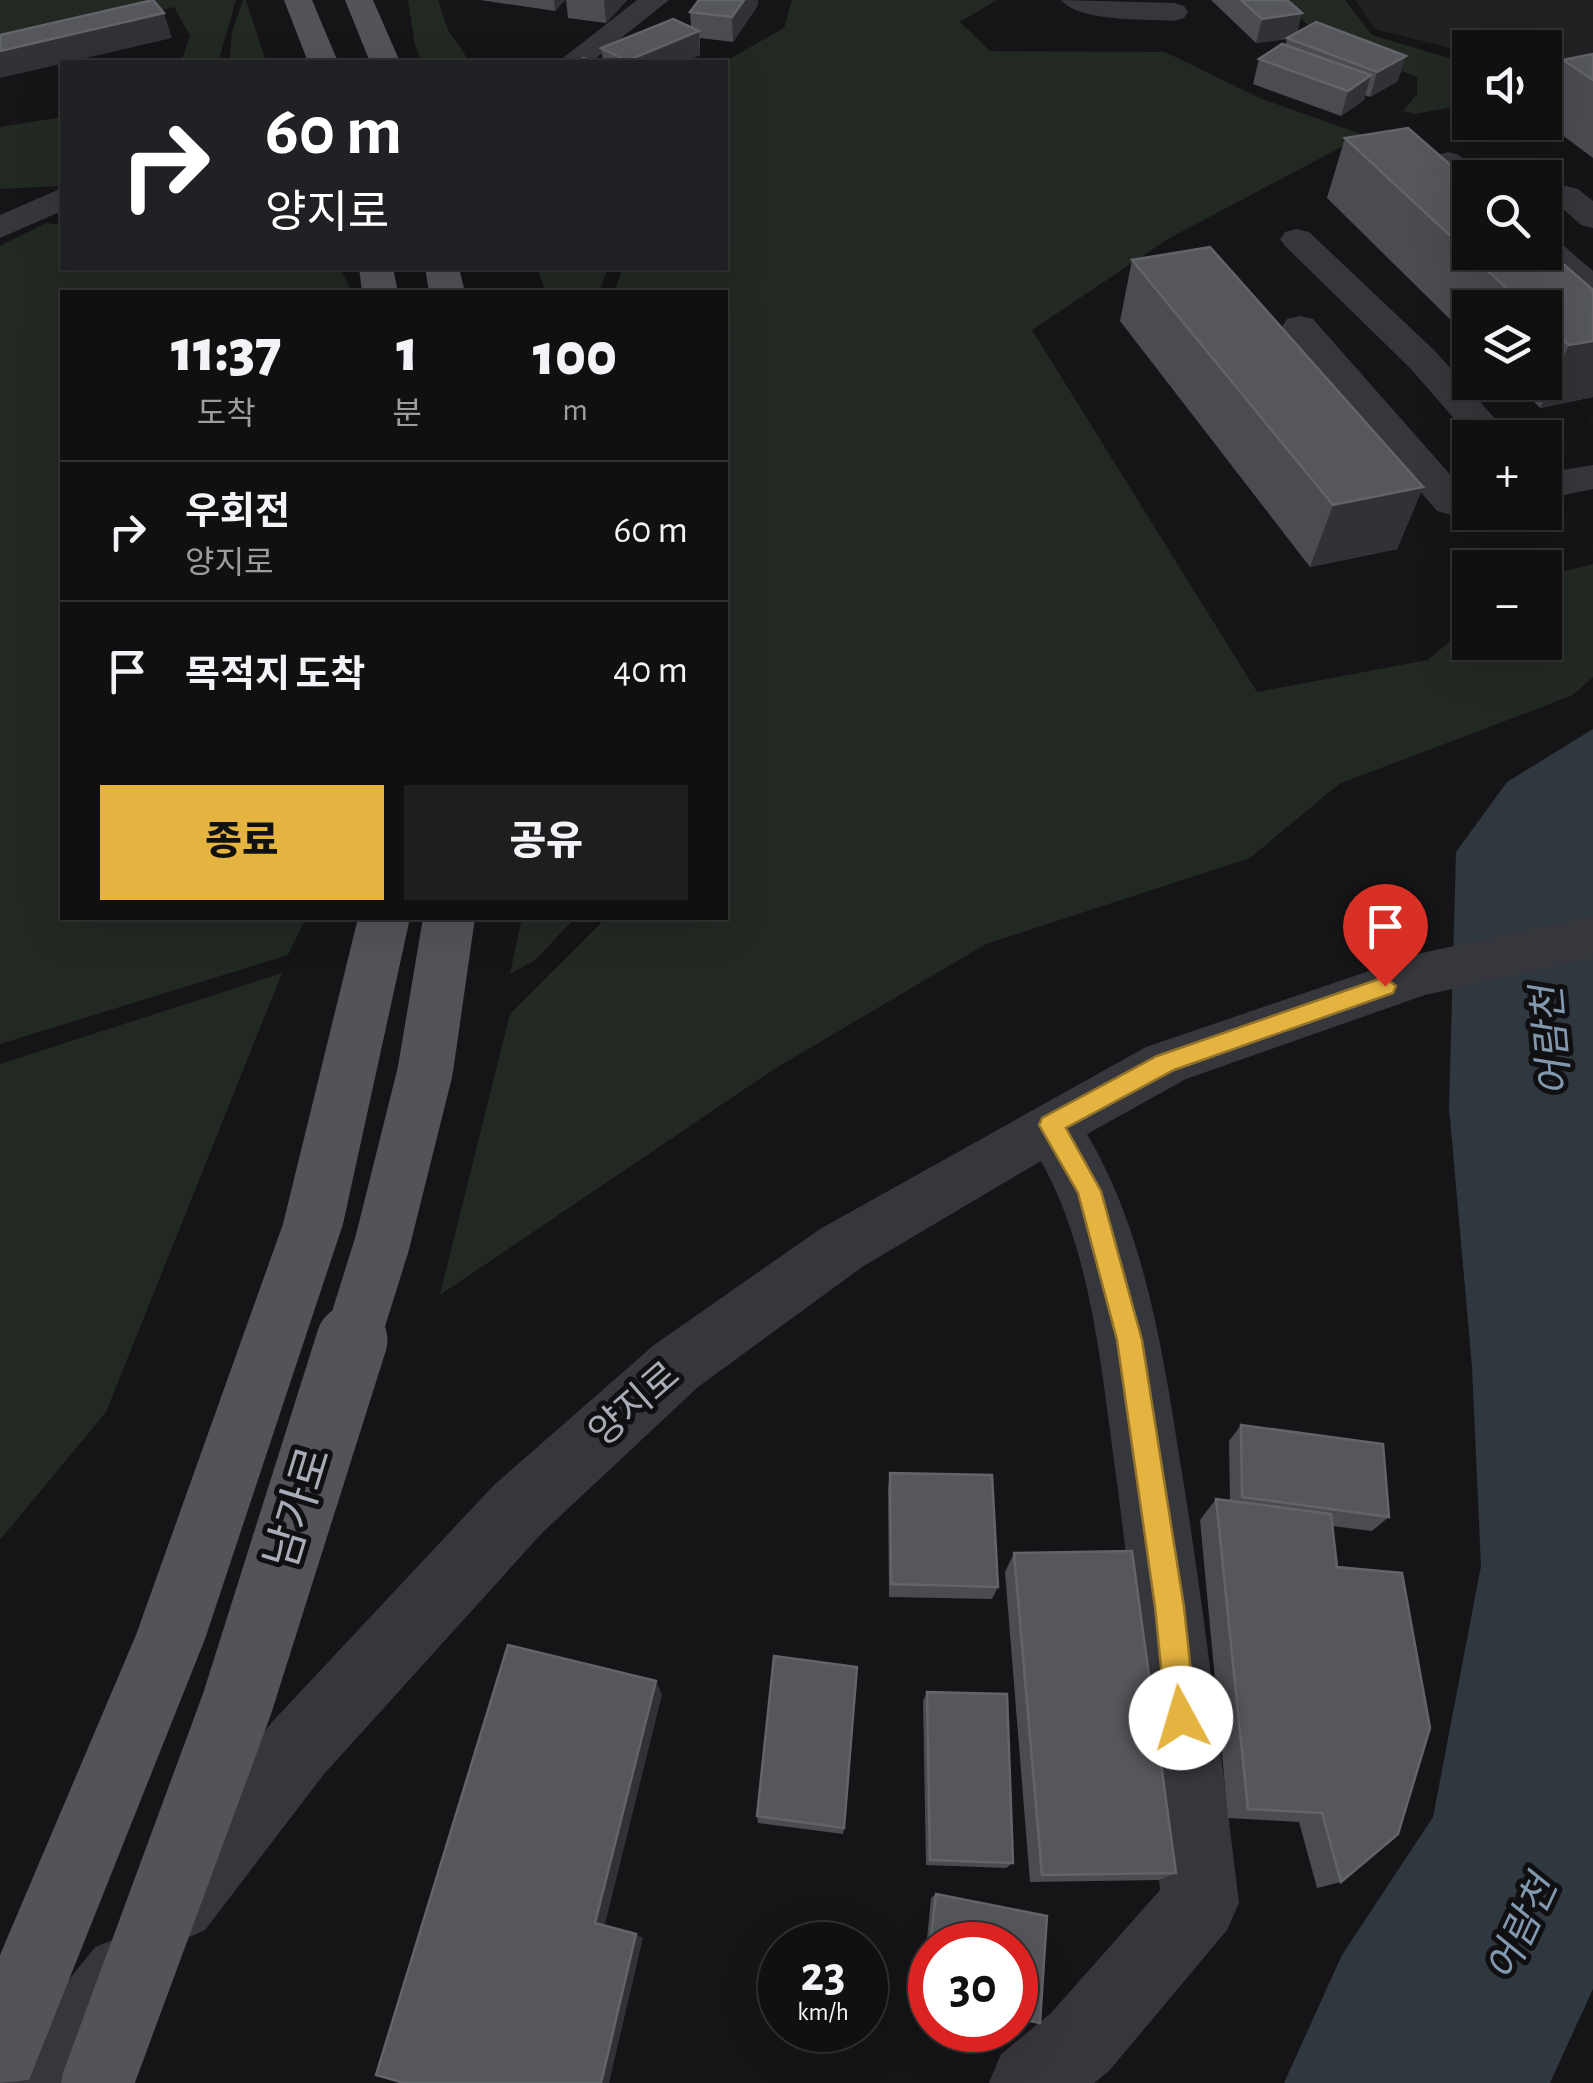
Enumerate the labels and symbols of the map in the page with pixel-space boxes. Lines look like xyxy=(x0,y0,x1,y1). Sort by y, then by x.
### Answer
pin xyxy=(1343,884,1428,987)
water label: 어람천 xyxy=(1526,980,1578,1098)
street label: 양지로 xyxy=(582,1355,687,1454)
street label: 남가로 xyxy=(257,1441,339,1574)
position arrow xyxy=(1129,1666,1233,1770)
water label: 어람천 xyxy=(1480,1866,1566,1987)
speed limit sign: 30 xyxy=(908,1922,1038,2052)

